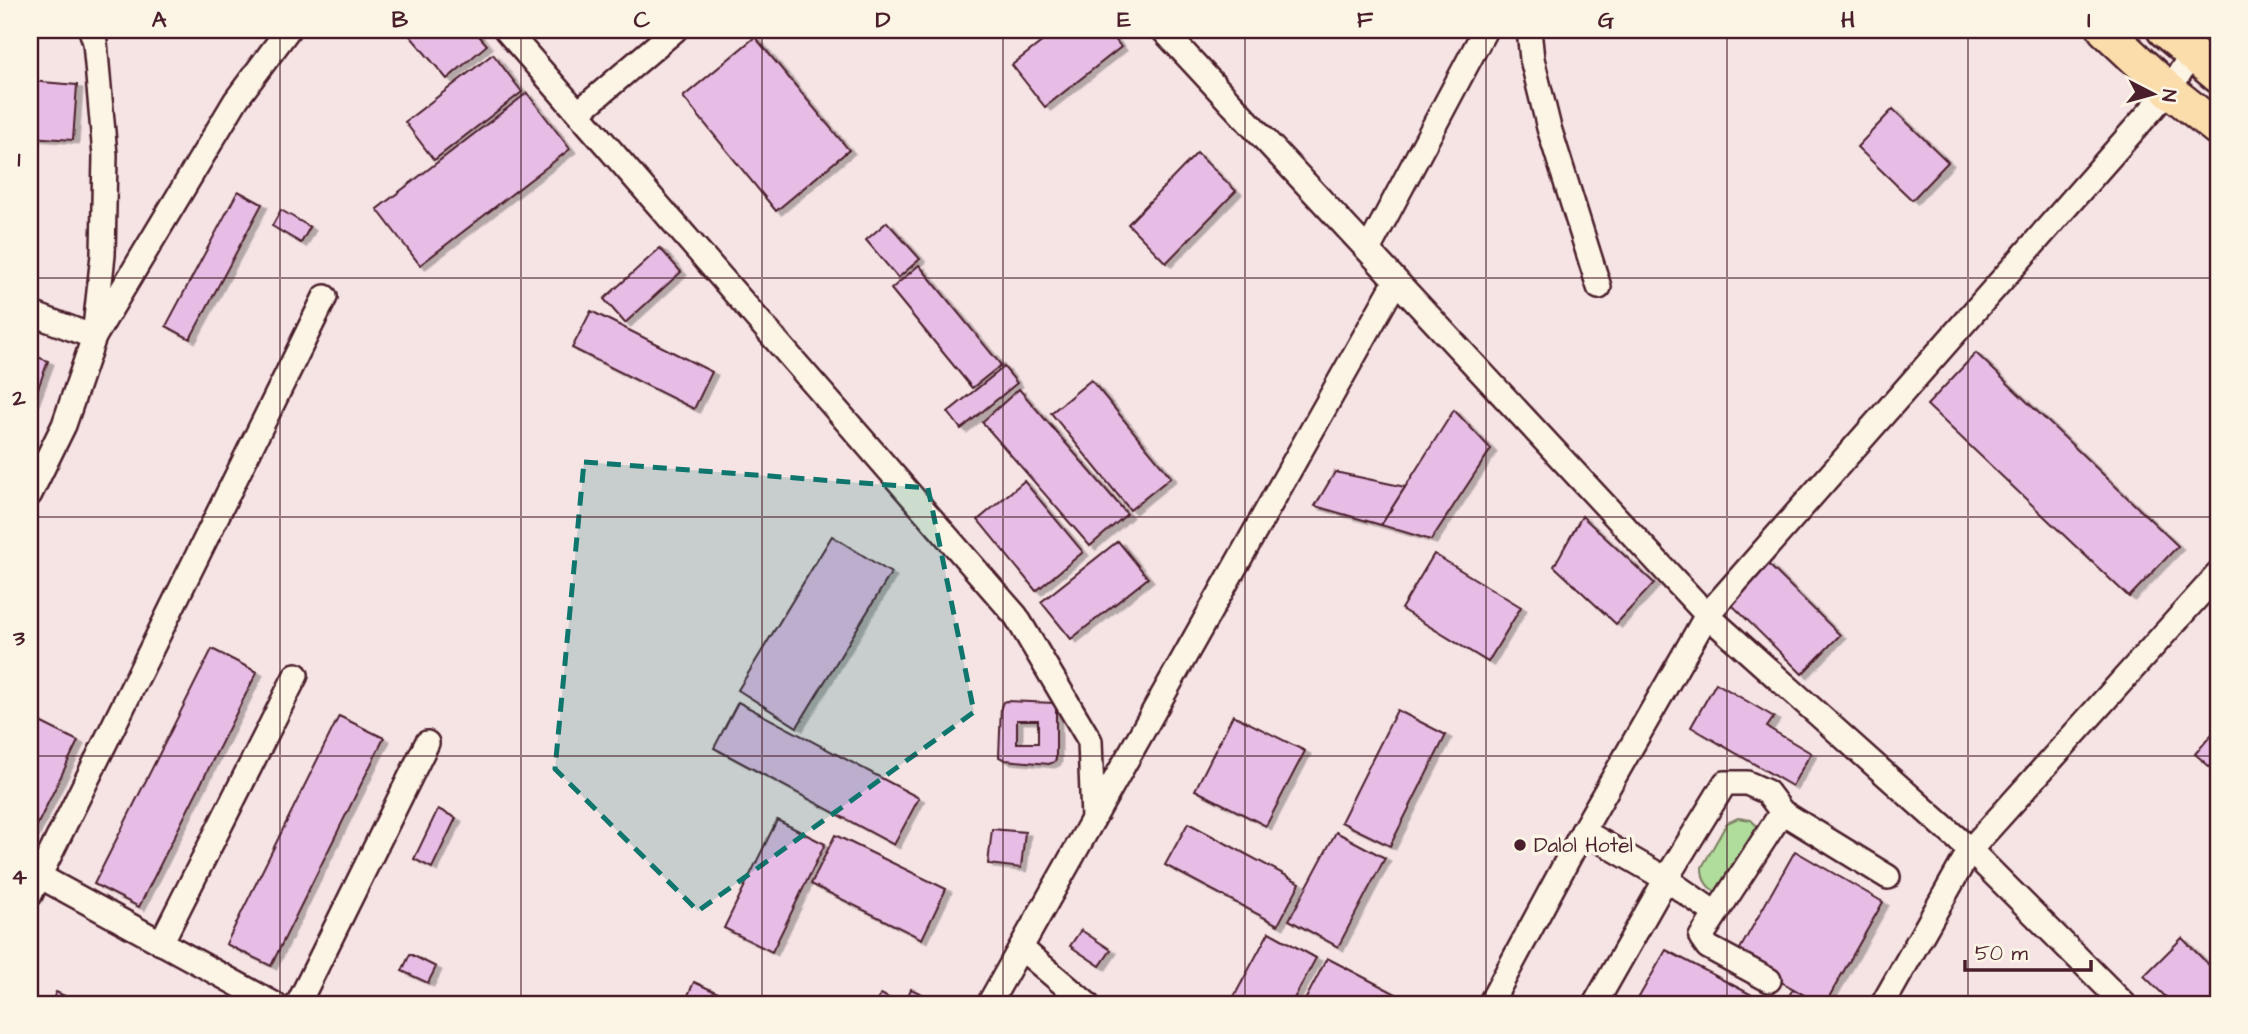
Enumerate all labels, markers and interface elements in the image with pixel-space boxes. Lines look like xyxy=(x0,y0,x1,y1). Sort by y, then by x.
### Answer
text: A xyxy=(152,4,167,36)
text: B xyxy=(392,4,409,36)
text: C xyxy=(634,4,651,36)
text: D xyxy=(876,4,891,36)
text: E xyxy=(1117,4,1131,36)
text: F xyxy=(1357,4,1374,36)
text: G xyxy=(1598,4,1614,36)
text: H xyxy=(1841,4,1855,36)
text: I xyxy=(2087,4,2091,36)
north arrow xyxy=(2118,60,2188,130)
text: N xyxy=(2154,88,2182,103)
text: 1 xyxy=(18,143,21,175)
text: 2 xyxy=(11,382,26,414)
text: 3 xyxy=(12,622,25,654)
place label: Dalol Hotel xyxy=(1534,831,1633,860)
marker: Dalol Hotel xyxy=(1512,837,1528,853)
text: 4 xyxy=(11,861,27,893)
scale bar xyxy=(1965,929,2090,973)
text: 50 m xyxy=(1975,939,2029,968)

